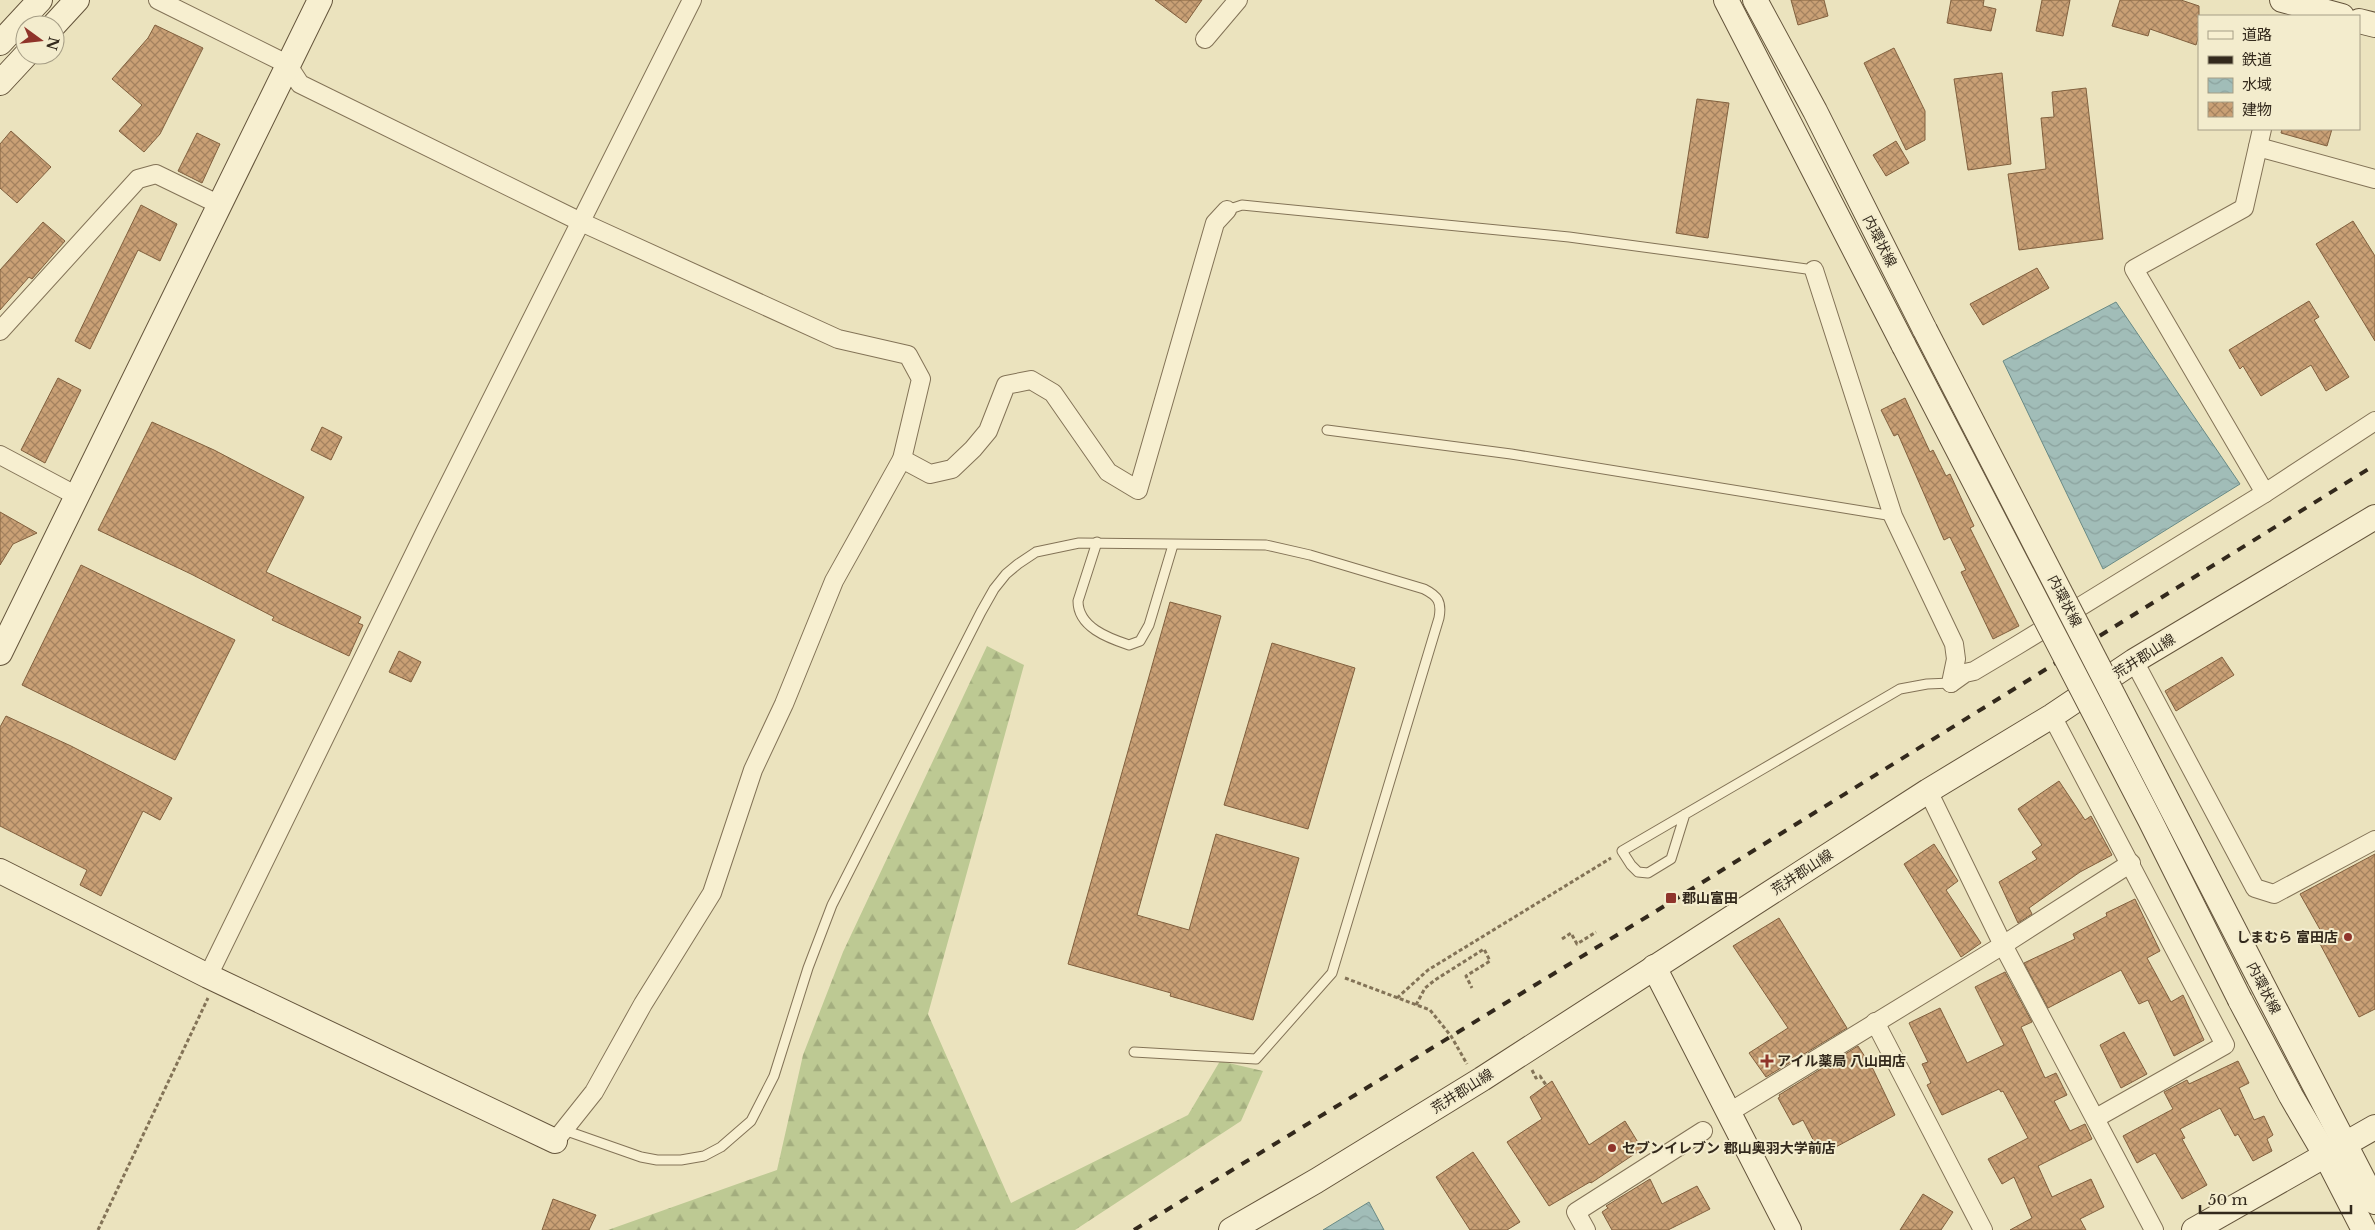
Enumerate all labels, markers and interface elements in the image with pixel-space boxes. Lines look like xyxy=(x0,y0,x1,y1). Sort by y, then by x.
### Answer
north arrow xyxy=(15,15,65,65)
legend xyxy=(2198,15,2360,130)
text: 道路 xyxy=(2242,25,2272,44)
text: N xyxy=(42,35,63,52)
text: 鉄道 xyxy=(2242,50,2272,69)
text: 水域 xyxy=(2242,75,2272,94)
text: 建物 xyxy=(2242,100,2272,119)
street label: 内環状線 xyxy=(1859,212,1901,270)
street label: 内環状線 xyxy=(2044,572,2086,630)
street label: 荒井郡山線 xyxy=(2110,630,2178,682)
street label: 荒井郡山線 xyxy=(1768,845,1836,899)
place label: 郡山富田 xyxy=(1682,889,1738,907)
marker: 郡山富田 xyxy=(1664,891,1678,905)
place label: しまむら 富田店 xyxy=(2236,928,2338,946)
marker: しまむら 富田店 xyxy=(2342,931,2354,943)
street label: 内環状線 xyxy=(2243,959,2285,1017)
place label: アイル薬局 八山田店 xyxy=(1777,1052,1906,1070)
marker: アイル薬局 八山田店 xyxy=(1761,1055,1773,1067)
street label: 荒井郡山線 xyxy=(1428,1065,1496,1117)
place label: セブンイレブン 郡山奥羽大学前店 xyxy=(1622,1139,1836,1157)
marker: セブンイレブン 郡山奥羽大学前店 xyxy=(1606,1142,1618,1154)
scale bar xyxy=(2200,1182,2351,1214)
text: 50 m xyxy=(2208,1190,2248,1209)

